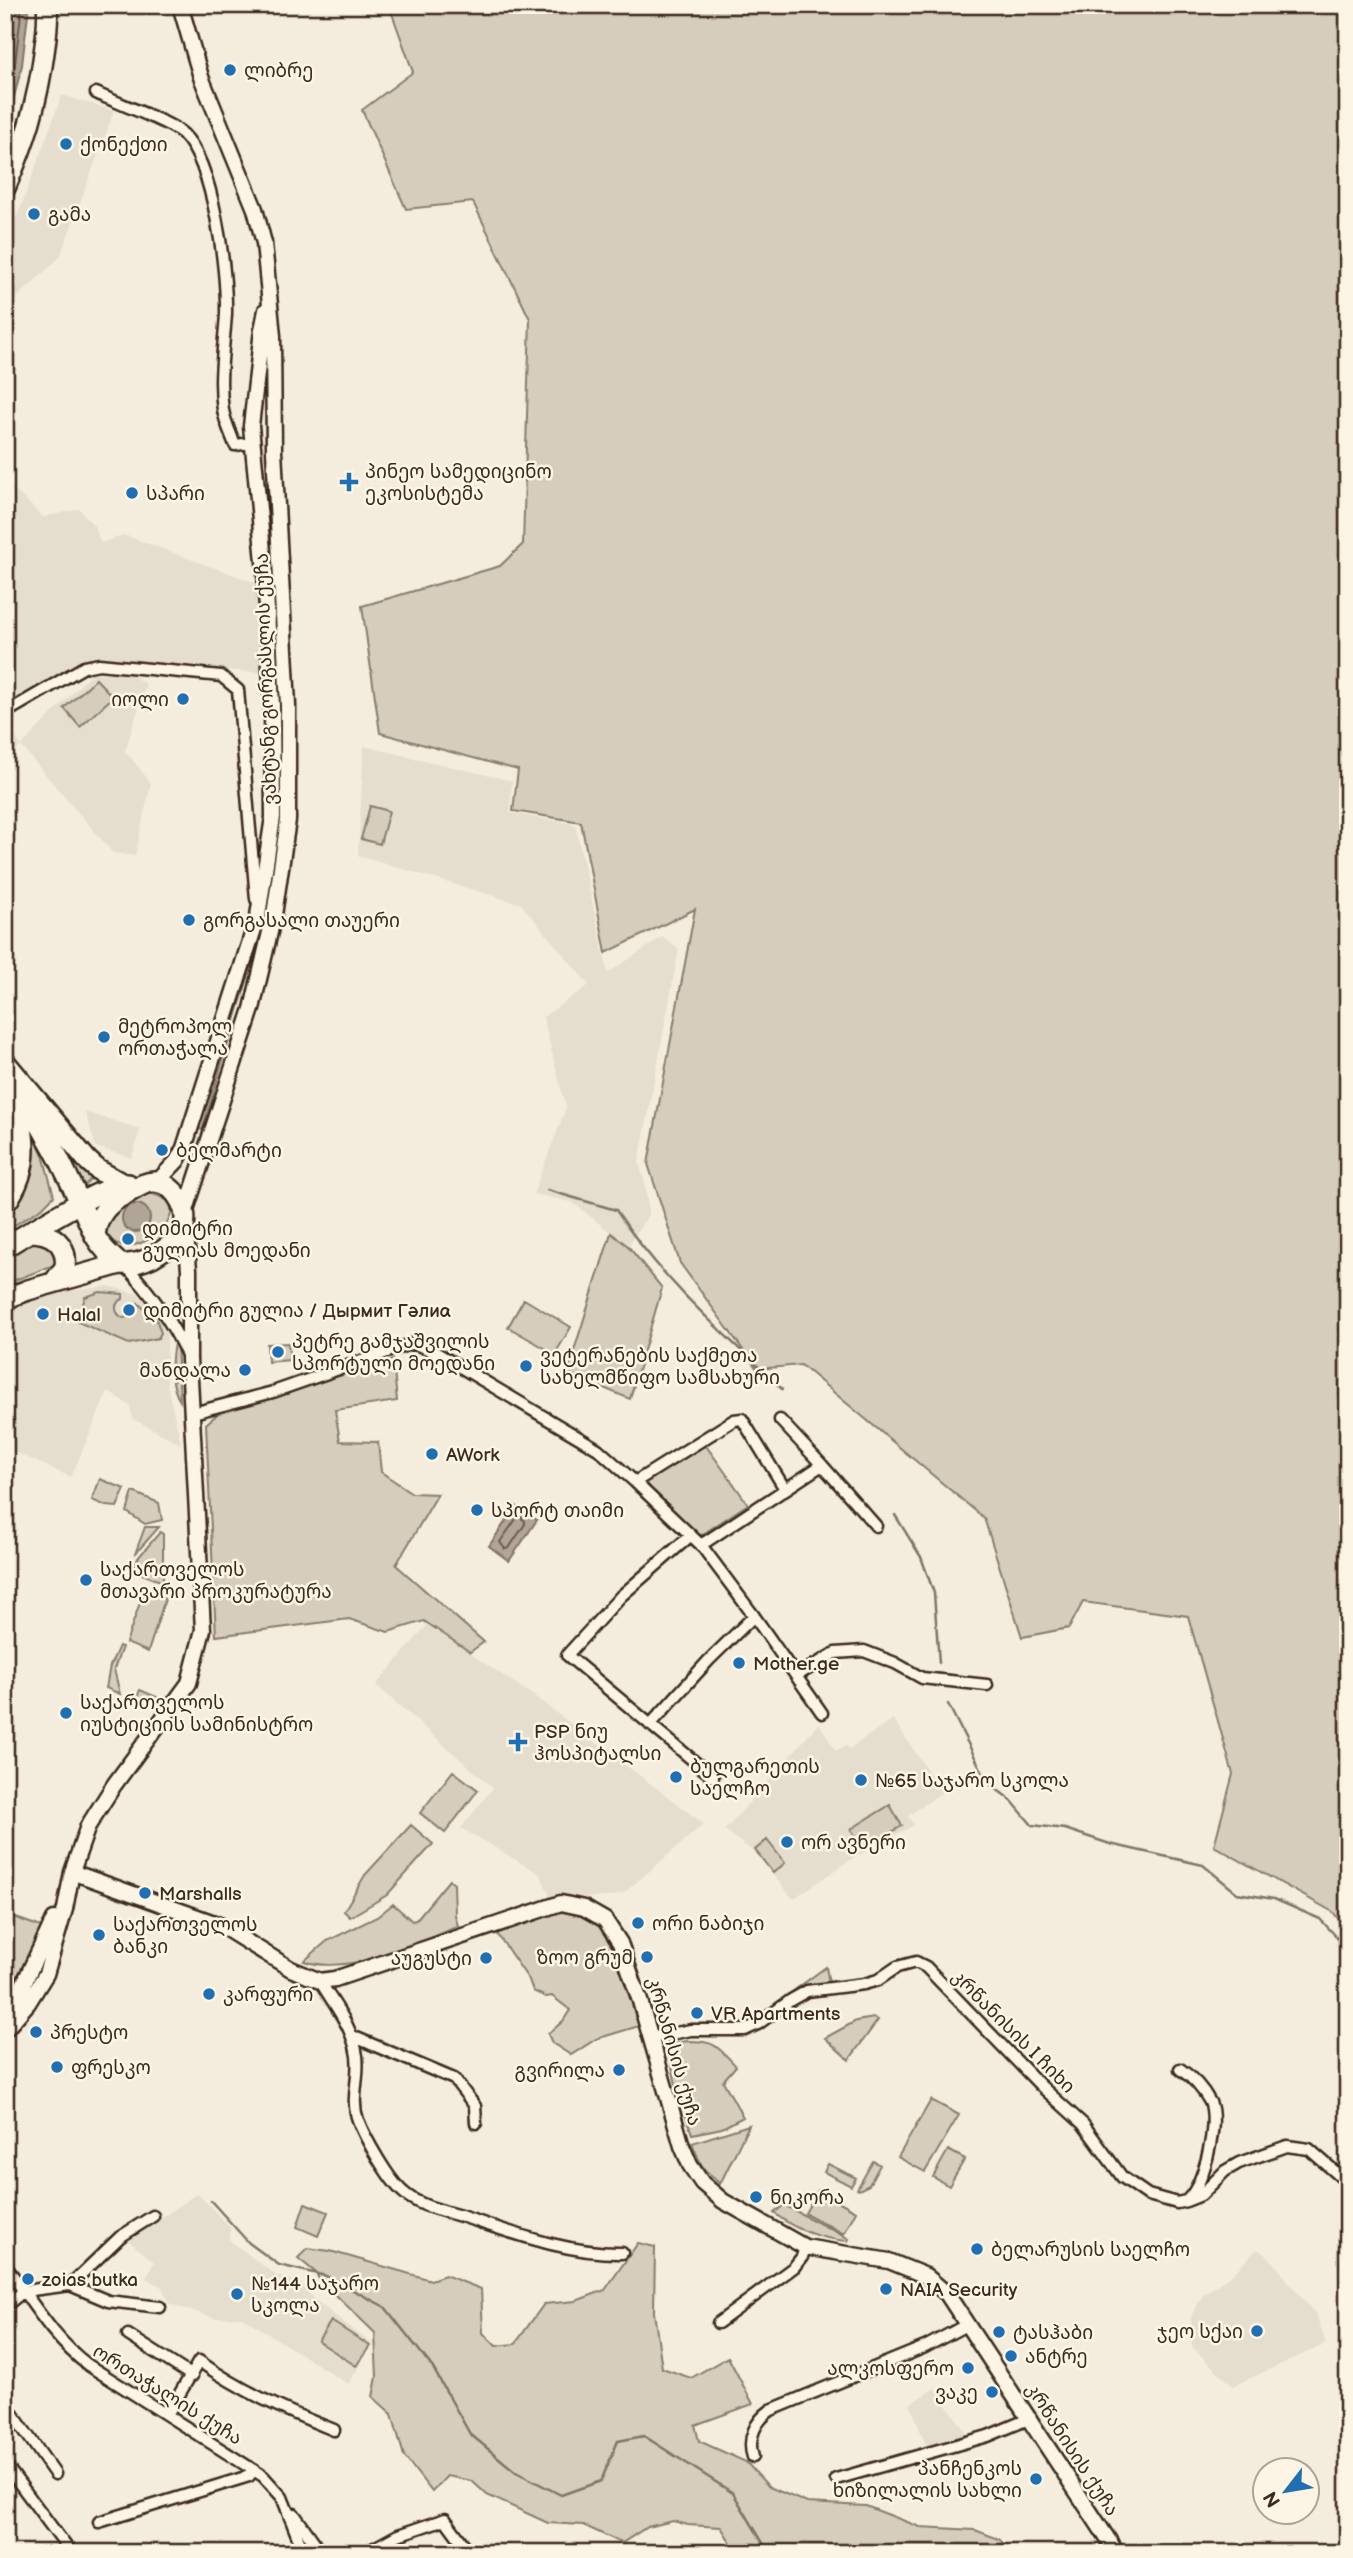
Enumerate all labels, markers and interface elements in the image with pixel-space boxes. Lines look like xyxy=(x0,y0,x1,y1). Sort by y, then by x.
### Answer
place label: ლიბრე xyxy=(244,60,313,83)
marker: ლიბრე xyxy=(222,62,238,78)
place label: ქონექთი xyxy=(80,134,168,157)
marker: ქონექთი xyxy=(58,136,74,152)
place label: გამა xyxy=(48,204,91,227)
marker: გამა xyxy=(26,206,42,222)
place label: პინეო სამედიცინო ეკოსისტემა xyxy=(365,461,552,506)
marker: პინეო სამედიცინო ეკოსისტემა xyxy=(339,472,359,492)
place label: სპარი xyxy=(146,483,205,506)
marker: სპარი xyxy=(124,485,140,501)
street label: ვახტანგ გორგასლის ქუჩა xyxy=(251,553,282,805)
place label: იოლი xyxy=(111,689,169,712)
marker: იოლი xyxy=(175,691,191,707)
place label: გორგასალი თაუერი xyxy=(203,910,400,933)
marker: გორგასალი თაუერი xyxy=(181,912,197,928)
place label: მეტროპოლ ორთაჭალა xyxy=(118,1016,232,1061)
marker: მეტროპოლ ორთაჭალა xyxy=(96,1029,112,1045)
place label: ბელმარტი xyxy=(176,1140,282,1163)
marker: ბელმარტი xyxy=(154,1142,170,1158)
place label: დიმიტრი გულიას მოედანი xyxy=(142,1218,311,1263)
marker: დიმიტრი გულიას მოედანი xyxy=(120,1231,136,1247)
place label: დიმიტრი გულია / Дырмит Гәлиа xyxy=(143,1300,451,1323)
marker: დიმიტრი გულია / Дырмит Гәлиа xyxy=(121,1302,137,1318)
place label: Halal xyxy=(57,1304,101,1327)
marker: Halal xyxy=(35,1306,51,1322)
place label: პეტრე გამჯაშვილის სპორტული მოედანი xyxy=(292,1331,495,1376)
marker: პეტრე გამჯაშვილის სპორტული მოედანი xyxy=(270,1344,286,1360)
place label: ვეტერანების საქმეთა სახელმწიფო სამსახური xyxy=(540,1345,780,1390)
marker: ვეტერანების საქმეთა სახელმწიფო სამსახური xyxy=(518,1358,534,1374)
place label: მანდალა xyxy=(139,1360,231,1383)
marker: მანდალა xyxy=(237,1362,253,1378)
place label: AWork xyxy=(446,1444,500,1467)
marker: AWork xyxy=(424,1446,440,1462)
place label: სპორტ თაიმი xyxy=(491,1500,624,1523)
marker: სპორტ თაიმი xyxy=(469,1502,485,1518)
place label: საქართველოს მთავარი პროკურატურა xyxy=(100,1559,332,1604)
marker: საქართველოს მთავარი პროკურატურა xyxy=(78,1572,94,1588)
place label: Mother.ge xyxy=(753,1653,839,1676)
marker: Mother.ge xyxy=(731,1655,747,1671)
place label: საქართველოს იუსტიციის სამინისტრო xyxy=(80,1692,313,1737)
marker: საქართველოს იუსტიციის სამინისტრო xyxy=(58,1705,74,1721)
place label: PSP ნიუ ჰოსპიტალსი xyxy=(534,1721,662,1766)
marker: PSP ნიუ ჰოსპიტალსი xyxy=(508,1732,528,1752)
place label: ბულგარეთის საელჩო xyxy=(690,1756,820,1801)
marker: ბულგარეთის საელჩო xyxy=(668,1769,684,1785)
place label: №65 საჯარო სკოლა xyxy=(875,1770,1069,1793)
marker: №65 საჯარო სკოლა xyxy=(853,1772,869,1788)
place label: ორ ავნერი xyxy=(801,1832,906,1855)
marker: ორ ავნერი xyxy=(779,1834,795,1850)
place label: Marshalls xyxy=(159,1883,242,1906)
marker: Marshalls xyxy=(137,1885,153,1901)
place label: ორი ნაბიჯი xyxy=(652,1913,764,1936)
place label: საქართველოს ბანკი xyxy=(113,1914,258,1959)
marker: ორი ნაბიჯი xyxy=(630,1915,646,1931)
marker: საქართველოს ბანკი xyxy=(91,1927,107,1943)
place label: ზოო გრუმ xyxy=(537,1947,633,1970)
place label: აუგუსტი xyxy=(391,1948,472,1971)
marker: ზოო გრუმ xyxy=(639,1949,655,1965)
marker: აუგუსტი xyxy=(478,1950,494,1966)
street label: კრწანისის I ჩიხი xyxy=(946,1966,1079,2099)
street label: კრწანისის ქუჩა xyxy=(641,1974,706,2128)
place label: კარფური xyxy=(223,1984,313,2007)
marker: კარფური xyxy=(201,1986,217,2002)
place label: VR Apartments xyxy=(711,2003,840,2026)
marker: VR Apartments xyxy=(689,2005,705,2021)
place label: პრესტო xyxy=(50,2022,128,2045)
marker: პრესტო xyxy=(28,2024,44,2040)
place label: ფრესკო xyxy=(71,2057,151,2080)
marker: ფრესკო xyxy=(49,2059,65,2075)
place label: გვირილა xyxy=(514,2060,605,2083)
marker: გვირილა xyxy=(611,2062,627,2078)
place label: ნიკორა xyxy=(770,2187,844,2210)
marker: ნიკორა xyxy=(748,2189,764,2205)
place label: ბელარუსის საელჩო xyxy=(991,2239,1190,2262)
marker: ბელარუსის საელჩო xyxy=(969,2241,985,2257)
place label: zoias butka xyxy=(42,2269,138,2292)
marker: zoias butka xyxy=(20,2271,36,2287)
place label: №144 საჯარო სკოლა xyxy=(251,2273,379,2318)
place label: NAIA Security xyxy=(900,2279,1018,2302)
marker: NAIA Security xyxy=(878,2281,894,2297)
marker: №144 საჯარო სკოლა xyxy=(229,2286,245,2302)
place label: ჯეო სქაი xyxy=(1157,2321,1243,2344)
place label: ტასჰაბი xyxy=(1013,2322,1093,2345)
marker: ჯეო სქაი xyxy=(1249,2323,1265,2339)
marker: ტასჰაბი xyxy=(991,2324,1007,2340)
street label: ორთაჭალის ქუჩა xyxy=(88,2340,246,2450)
place label: ანტრე xyxy=(1025,2346,1088,2369)
marker: ანტრე xyxy=(1003,2348,1019,2364)
place label: ალკოსფერო xyxy=(827,2358,954,2381)
marker: ალკოსფერო xyxy=(960,2360,976,2376)
street label: კრწანისის ქუჩა xyxy=(1020,2379,1123,2521)
place label: ვაკე xyxy=(935,2382,978,2405)
marker: ვაკე xyxy=(984,2384,1000,2400)
north arrow xyxy=(1252,2456,1322,2526)
place label: პანჩენკოს ხიზილალის სახლი xyxy=(833,2458,1022,2503)
marker: პანჩენკოს ხიზილალის სახლი xyxy=(1028,2471,1044,2487)
text: N xyxy=(1259,2487,1286,2511)

